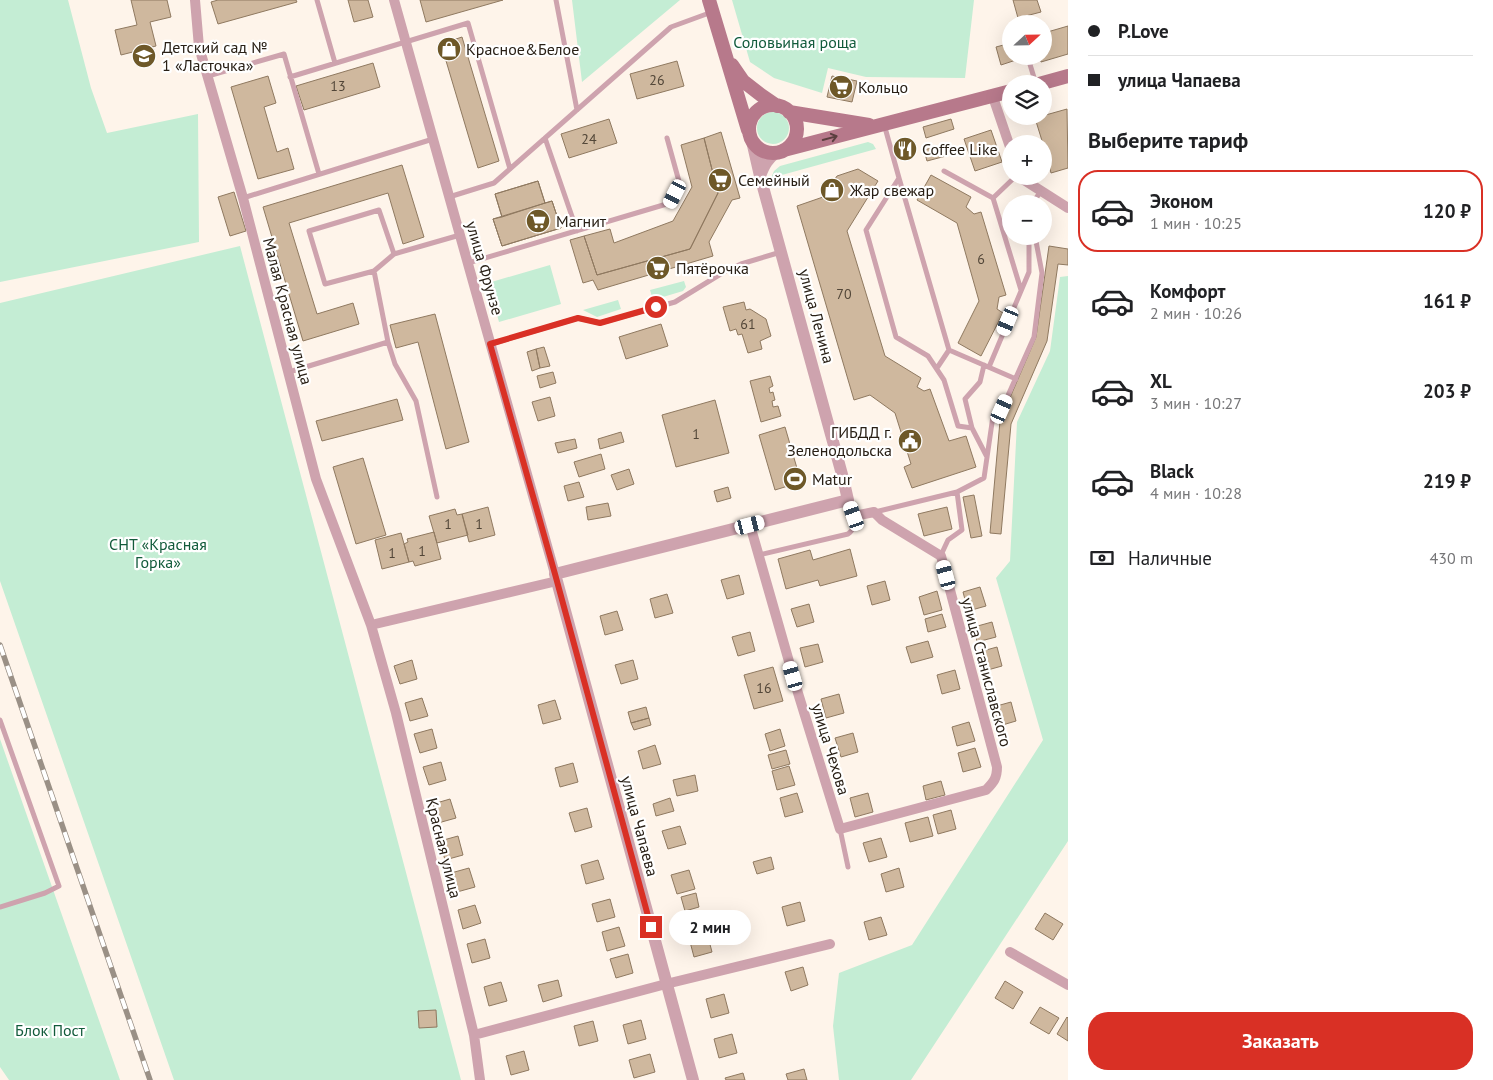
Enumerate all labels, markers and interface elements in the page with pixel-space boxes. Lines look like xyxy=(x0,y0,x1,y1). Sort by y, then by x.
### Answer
north arrow xyxy=(1002,15,1052,65)
map controls xyxy=(1002,15,1052,245)
text: P.Love xyxy=(1118,19,1169,43)
park label: Соловьиная роща xyxy=(733,32,857,52)
shop icon: Красное&Белое xyxy=(436,36,462,62)
place label: Детский сад № 1 «Ласточка» xyxy=(162,37,268,75)
place label: Красное&Белое xyxy=(466,39,579,59)
school or university icon: Детский сад № 1 «Ласточка» xyxy=(131,43,157,69)
text: улица Чапаева xyxy=(1118,68,1241,92)
house number: 26 xyxy=(649,71,665,89)
supermarket icon: Кольцо xyxy=(828,74,854,100)
button: layers xyxy=(1002,75,1052,125)
house number: 13 xyxy=(330,77,346,95)
place label: Кольцо xyxy=(858,77,908,97)
text: Выберите тариф xyxy=(1088,126,1248,154)
house number: 24 xyxy=(581,130,597,148)
one-way arrow xyxy=(821,133,837,142)
button: + xyxy=(1002,135,1052,185)
restaurant icon: Coffee Like xyxy=(892,136,918,162)
place label: Coffee Like xyxy=(922,139,998,159)
supermarket icon: Семейный xyxy=(707,167,733,193)
place label: Семейный xyxy=(738,170,810,190)
car xyxy=(661,177,688,211)
shop icon: Жар свежар xyxy=(819,177,845,203)
place label: Жар свежар xyxy=(849,180,934,200)
icon: car xyxy=(1090,189,1135,234)
text: Эконом xyxy=(1150,189,1213,213)
button: − xyxy=(1002,195,1052,245)
text: 120 ₽ xyxy=(1423,199,1471,223)
supermarket icon: Магнит xyxy=(525,208,551,234)
place label: Магнит xyxy=(556,211,607,231)
text: 1 мин · 10:25 xyxy=(1150,213,1242,233)
street label: улица Фрунзе xyxy=(462,219,508,317)
street label: Малая Красная улица xyxy=(259,235,317,387)
house number: 6 xyxy=(977,250,985,268)
supermarket icon: Пятёрочка xyxy=(645,255,671,281)
place label: Пятёрочка xyxy=(676,258,749,278)
street label: улица Ленина xyxy=(795,267,839,365)
icon: car xyxy=(1090,279,1135,324)
text: Комфорт xyxy=(1150,279,1226,303)
house number: 70 xyxy=(836,285,852,303)
text: 161 ₽ xyxy=(1423,289,1471,313)
route start xyxy=(645,296,667,318)
text: 2 мин · 10:26 xyxy=(1150,303,1242,323)
car xyxy=(995,304,1020,338)
house number: 61 xyxy=(740,315,756,333)
icon: car xyxy=(1090,369,1135,414)
text: XL xyxy=(1150,369,1172,393)
text: 203 ₽ xyxy=(1423,379,1471,403)
car xyxy=(989,392,1014,426)
text: 3 мин · 10:27 xyxy=(1150,393,1242,413)
place label: ГИБДД г. Зеленодольска xyxy=(787,422,892,460)
house number: 1 xyxy=(692,425,700,443)
public building icon: ГИБДД г. Зеленодольска xyxy=(897,428,923,454)
icon: car xyxy=(1090,459,1135,504)
text: Black xyxy=(1150,459,1194,483)
sports icon: Matur xyxy=(782,466,808,492)
place label: Matur xyxy=(812,469,853,489)
text: 219 ₽ xyxy=(1423,469,1471,493)
text: 4 мин · 10:28 xyxy=(1150,483,1242,503)
car xyxy=(842,499,865,533)
car xyxy=(733,514,766,536)
house number: 1 xyxy=(444,515,452,533)
house number: 1 xyxy=(475,515,483,533)
park label: СНТ «Красная Горка» xyxy=(109,534,207,572)
house number: 1 xyxy=(418,542,426,560)
house number: 1 xyxy=(388,544,396,562)
icon: cash xyxy=(1088,544,1116,572)
text: Наличные xyxy=(1128,546,1212,570)
text: 430 m xyxy=(1430,548,1473,568)
car xyxy=(934,559,957,591)
street label: улица Станиславского xyxy=(957,595,1017,749)
car xyxy=(781,660,804,692)
house number: 16 xyxy=(756,679,772,697)
street label: улица Чехова xyxy=(808,701,854,797)
street label: улица Чапаева xyxy=(617,774,663,878)
street label: Красная улица xyxy=(422,796,466,900)
callout: 2 мин xyxy=(668,910,751,944)
route end xyxy=(640,916,662,938)
text: 2 мин xyxy=(689,917,731,937)
button: Заказать xyxy=(1088,1012,1473,1070)
park label: Блок Пост xyxy=(15,1020,86,1040)

